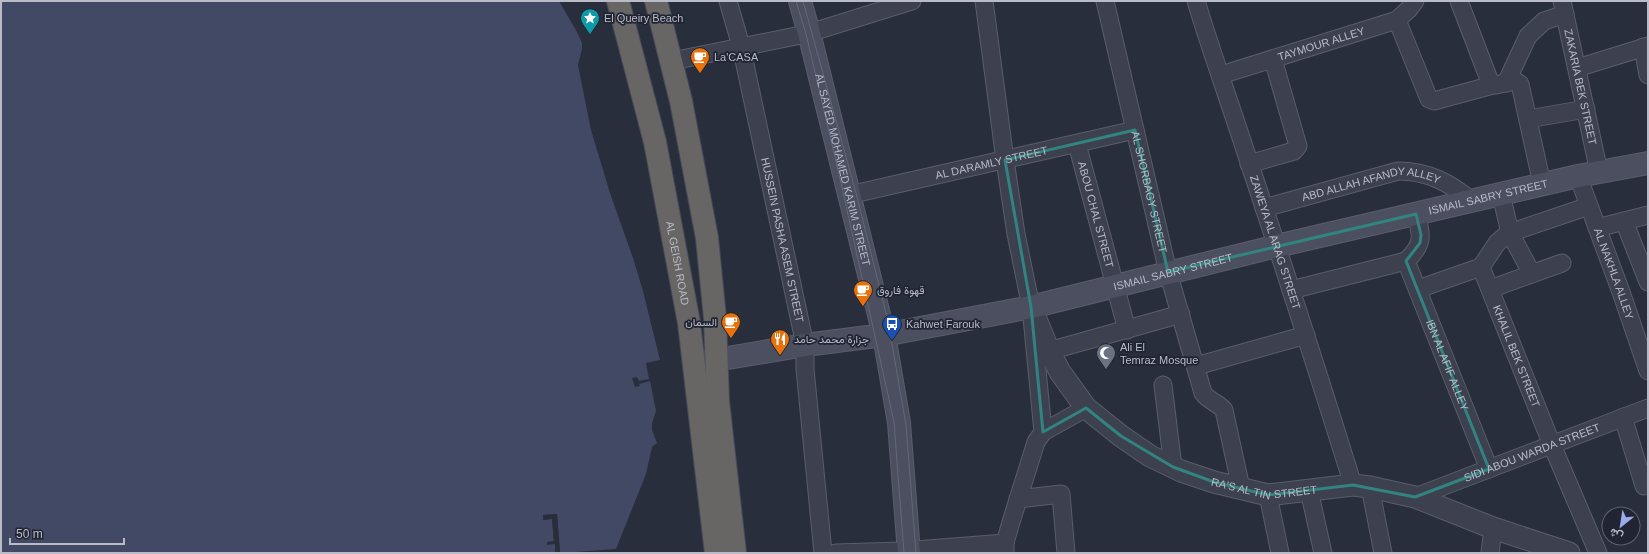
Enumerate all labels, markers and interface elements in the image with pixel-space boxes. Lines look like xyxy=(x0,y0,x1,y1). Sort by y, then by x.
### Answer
place icon: El Queiry Beach xyxy=(579,7,601,35)
place label: El Queiry Beach xyxy=(604,12,683,24)
street label: TAYMOUR ALLEY xyxy=(1276,24,1367,63)
street label: ZAKARIA BEK STREET xyxy=(1562,28,1599,146)
cafe icon: La'CASA xyxy=(689,46,711,74)
place label: La'CASA xyxy=(714,51,759,63)
street label: AL SAYED MOHAMED KARIM STREET xyxy=(813,72,873,267)
street label: AL SHORBAGY STREET xyxy=(1129,130,1169,254)
street label: AL DARAMLY STREET xyxy=(934,144,1049,181)
street label: HUSSEIN PASHA ASEM STREET xyxy=(759,156,806,323)
street label: ABOU CHAL STREET xyxy=(1076,160,1116,269)
street label: ABD ALLAH AFANDY ALLEY xyxy=(1300,165,1443,203)
street label: ZAWEYA AL ARAG STREET xyxy=(1248,174,1303,311)
street label: ISMAIL SABRY STREET xyxy=(1427,177,1549,217)
street label: AL GEISH ROAD xyxy=(664,220,692,306)
street label: AL NAKHLA ALLEY xyxy=(1592,226,1636,321)
street label: ISMAIL SABRY STREET xyxy=(1112,251,1234,292)
cafe icon: قهوة فاروق xyxy=(852,279,874,307)
place label: قهوة فاروق xyxy=(877,284,925,297)
street label: KHALIL BEK STREET xyxy=(1491,303,1542,409)
cafe icon: السمان xyxy=(720,311,742,339)
bus stop icon: Kahwet Farouk xyxy=(881,313,903,341)
place label: السمان xyxy=(685,316,717,328)
place label: Kahwet Farouk xyxy=(906,318,980,330)
street label: IBN AL AFIF ALLEY xyxy=(1424,318,1471,413)
restaurant icon: جزارة محمد حامد xyxy=(769,328,791,356)
place label: جزارة محمد حامد xyxy=(794,333,869,346)
place label: Ali El Temraz Mosque xyxy=(1120,341,1198,366)
mosque icon: Ali El Temraz Mosque xyxy=(1095,342,1117,370)
street label: SIDI ABOU WARDA STREET xyxy=(1462,421,1602,484)
street label: RA'S AL TIN STREET xyxy=(1210,476,1318,501)
north arrow xyxy=(1601,506,1641,546)
scale bar xyxy=(10,520,124,546)
text: ش xyxy=(1607,525,1625,543)
text: 50 m xyxy=(16,527,43,541)

